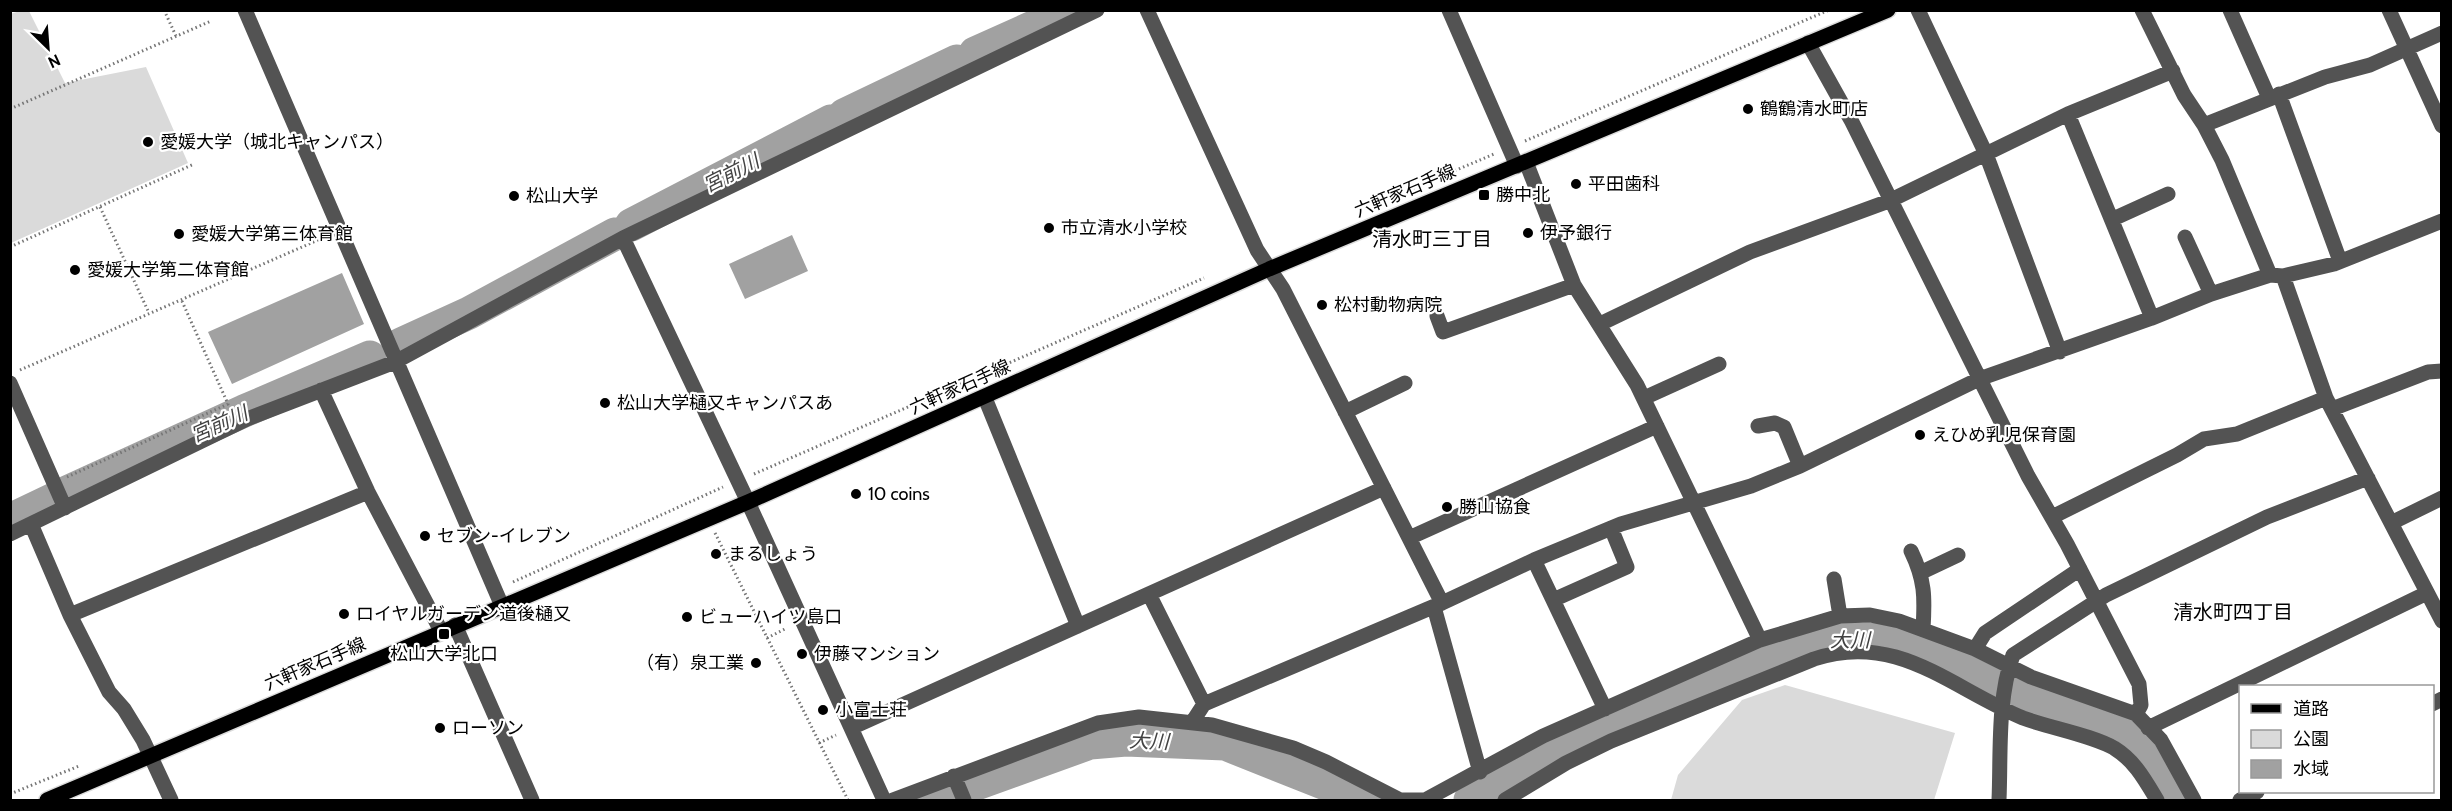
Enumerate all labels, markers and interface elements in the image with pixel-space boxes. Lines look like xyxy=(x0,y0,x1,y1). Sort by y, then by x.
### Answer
north arrow xyxy=(18,18,78,78)
text: N xyxy=(45,50,63,72)
place label: 鶴鶴清水町店 xyxy=(1760,98,1868,120)
marker: 鶴鶴清水町店 xyxy=(1741,102,1755,116)
place label: 愛媛大学（城北キャンパス） xyxy=(160,131,394,153)
marker: 愛媛大学（城北キャンパス） xyxy=(141,135,155,149)
water label: 宮前川 xyxy=(699,148,765,197)
street label: 六軒家石手線 xyxy=(1351,160,1459,222)
place label: 平田歯科 xyxy=(1588,173,1660,195)
marker: 平田歯科 xyxy=(1569,177,1583,191)
place label: 勝中北 xyxy=(1496,184,1550,206)
place label: 松山大学 xyxy=(526,185,598,207)
marker: 勝中北 xyxy=(1477,188,1491,202)
marker: 松山大学 xyxy=(507,189,521,203)
place label: 市立清水小学校 xyxy=(1061,217,1187,239)
marker: 市立清水小学校 xyxy=(1042,221,1056,235)
place label: 伊予銀行 xyxy=(1540,222,1612,244)
place label: 愛媛大学第三体育館 xyxy=(191,223,353,245)
marker: 伊予銀行 xyxy=(1521,226,1535,240)
marker: 愛媛大学第三体育館 xyxy=(172,227,186,241)
district label: 清水町三丁目 xyxy=(1372,227,1492,251)
place label: 愛媛大学第二体育館 xyxy=(87,259,249,281)
marker: 愛媛大学第二体育館 xyxy=(68,263,82,277)
place label: 松村動物病院 xyxy=(1334,294,1442,316)
marker: 松村動物病院 xyxy=(1315,298,1329,312)
street label: 六軒家石手線 xyxy=(906,355,1014,419)
place label: 松山大学樋又キャンパスあ xyxy=(617,392,833,414)
marker: 松山大学樋又キャンパスあ xyxy=(598,396,612,410)
water label: 宮前川 xyxy=(187,400,253,447)
place label: えひめ乳児保育園 xyxy=(1932,424,2076,446)
marker: えひめ乳児保育園 xyxy=(1913,428,1927,442)
place label: 10 coins xyxy=(868,483,930,505)
marker: 10 coins xyxy=(849,487,863,501)
place label: 勝山協食 xyxy=(1459,496,1531,518)
marker: 勝山協食 xyxy=(1440,500,1454,514)
place label: セブン-イレブン xyxy=(437,525,571,547)
marker: セブン-イレブン xyxy=(418,529,432,543)
place label: まるしょう xyxy=(728,543,818,565)
marker: まるしょう xyxy=(709,547,723,561)
district label: 清水町四丁目 xyxy=(2173,600,2293,624)
place label: ロイヤルガーデン道後樋又 xyxy=(356,603,571,625)
place label: ビューハイツ島口 xyxy=(699,606,842,628)
marker: ロイヤルガーデン道後樋又 xyxy=(337,607,351,621)
marker: ビューハイツ島口 xyxy=(680,610,694,624)
marker: 松山大学北口 xyxy=(437,627,451,641)
water label: 大川 xyxy=(1830,628,1872,652)
street label: 六軒家石手線 xyxy=(261,633,369,695)
place label: 松山大学北口 xyxy=(390,643,498,665)
place label: 伊藤マンション xyxy=(814,643,940,665)
marker: 伊藤マンション xyxy=(795,647,809,661)
place label: （有）泉工業 xyxy=(636,652,744,674)
marker: （有）泉工業 xyxy=(749,656,763,670)
legend xyxy=(2239,685,2434,793)
text: 道路 xyxy=(2293,698,2329,720)
place label: 小富士荘 xyxy=(835,699,907,721)
marker: 小富士荘 xyxy=(816,703,830,717)
place label: ローソン xyxy=(452,717,524,739)
marker: ローソン xyxy=(433,721,447,735)
water label: 大川 xyxy=(1129,728,1171,754)
text: 公園 xyxy=(2293,728,2329,750)
text: 水域 xyxy=(2293,758,2329,780)

